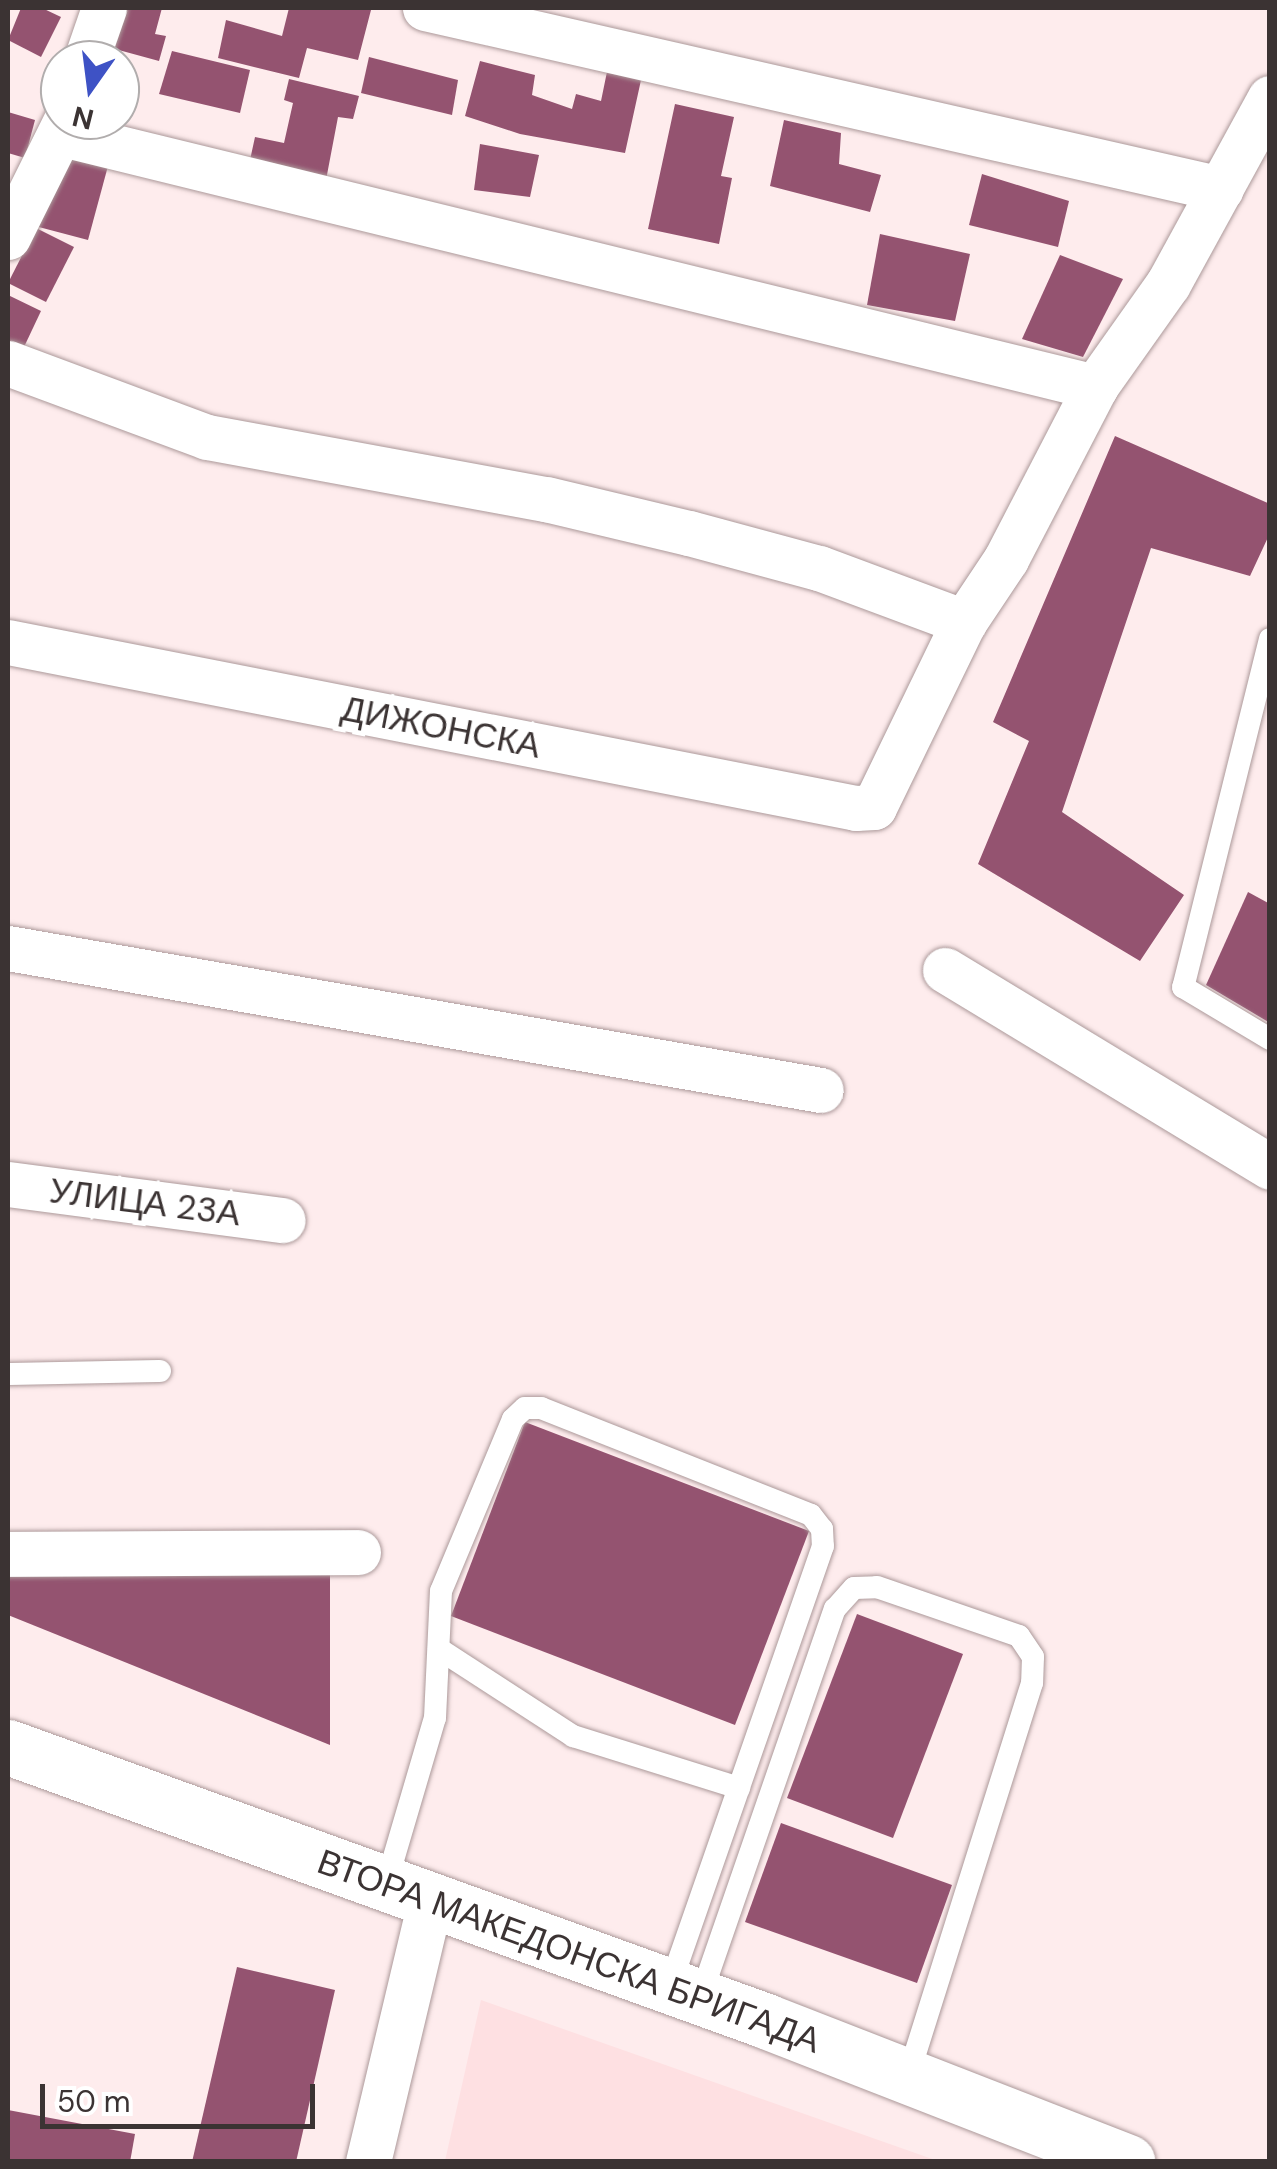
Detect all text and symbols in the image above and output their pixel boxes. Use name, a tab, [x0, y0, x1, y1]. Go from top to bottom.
north arrow	[40, 40, 140, 140]
text: N	[69, 97, 97, 138]
street label: ДИЖОНСКА	[338, 687, 544, 767]
street label: УЛИЦА 23А	[47, 1169, 243, 1235]
street label: ВТОРА МАКЕДОНСКА БРИГАДА	[312, 1840, 826, 2062]
scale bar	[45, 2064, 320, 2126]
text: 50 m	[57, 2082, 131, 2121]

